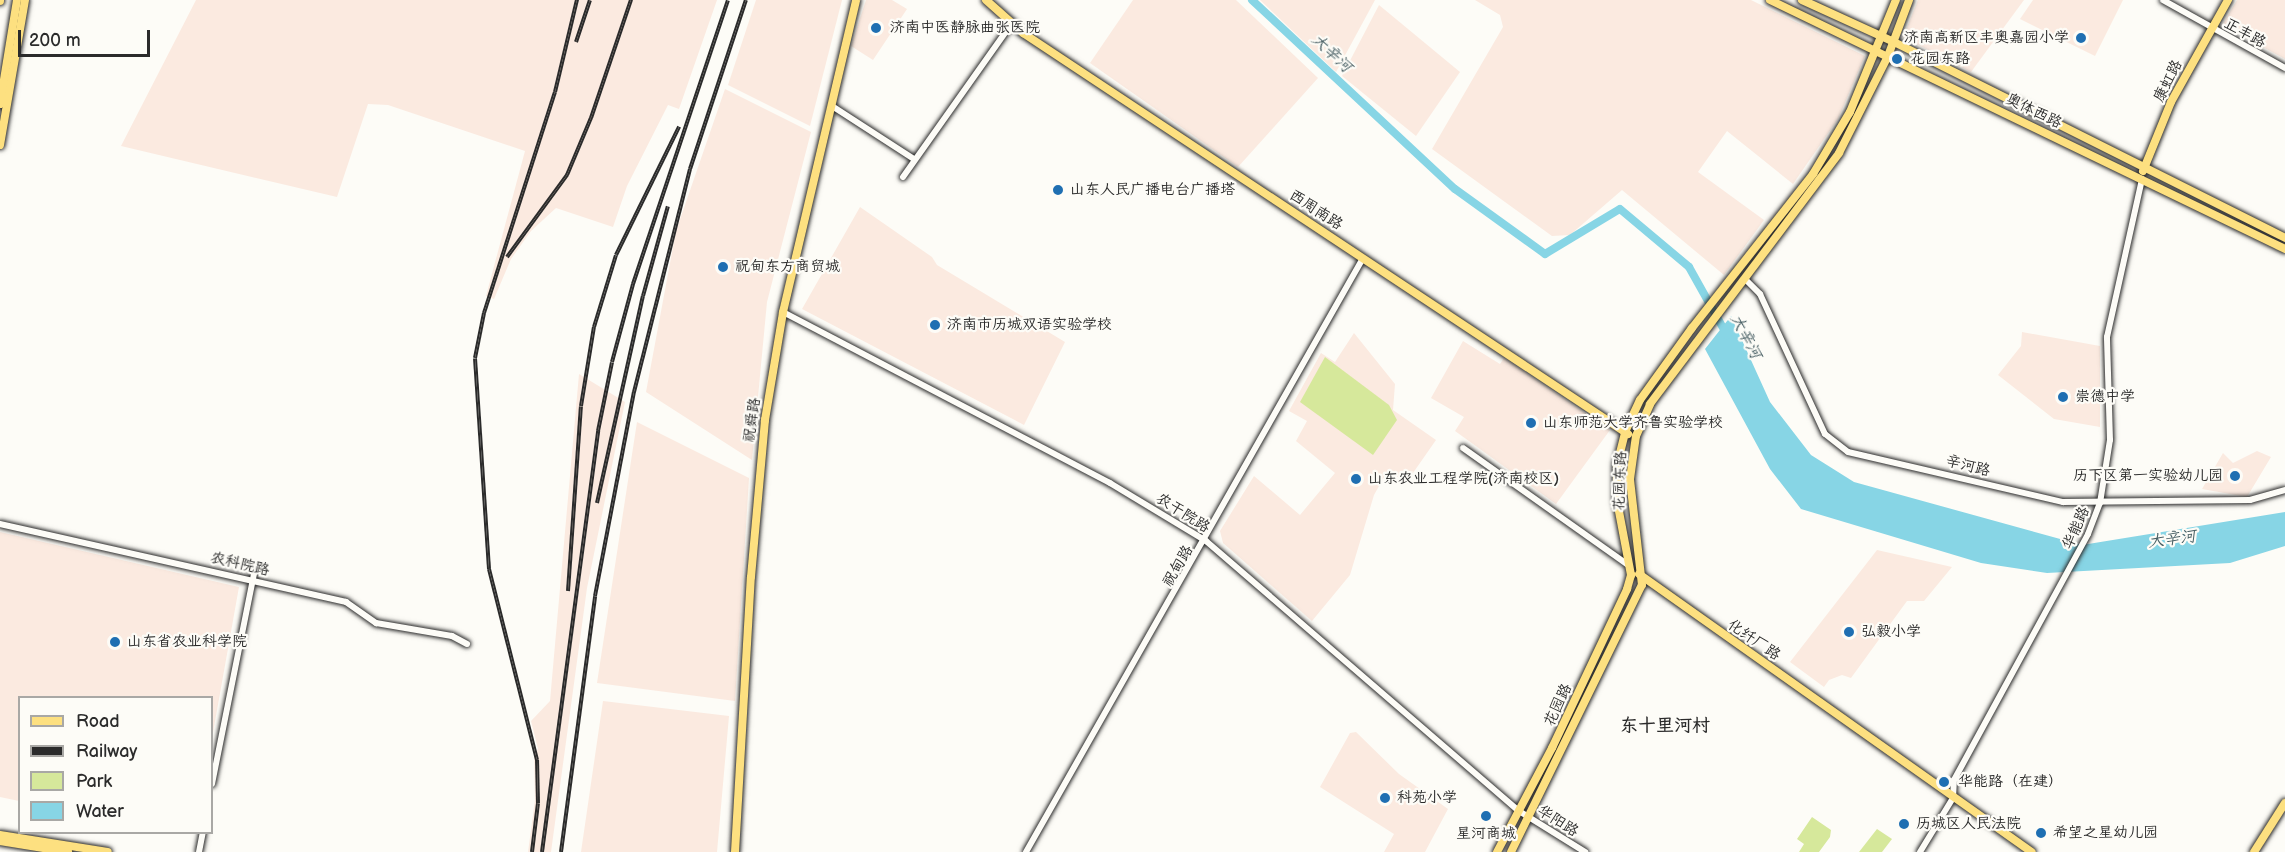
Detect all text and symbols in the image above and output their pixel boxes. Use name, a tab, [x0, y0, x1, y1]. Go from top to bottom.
street label: 正丰路	[2221, 14, 2269, 52]
scale bar	[21, 18, 153, 56]
marker: 济南中医静脉曲张医院	[867, 19, 885, 37]
place label: 济南中医静脉曲张医院	[890, 19, 1040, 37]
place label: 济南高新区丰奥嘉园小学	[1904, 29, 2069, 47]
text: 200 m	[29, 30, 81, 51]
water label: 大辛河	[1307, 31, 1355, 77]
marker: 济南高新区丰奥嘉园小学	[2074, 31, 2088, 45]
marker: 花园东路	[1888, 50, 1906, 68]
place label: 花园东路	[1910, 50, 1970, 68]
street label: 康虹路	[2150, 57, 2186, 105]
street label: 奥体西路	[2003, 90, 2065, 132]
place label: 山东人民广播电台广播塔	[1070, 181, 1235, 199]
marker: 山东人民广播电台广播塔	[1051, 183, 1065, 197]
street label: 西周南路	[1286, 186, 1346, 234]
place label: 祝甸东方商贸城	[735, 258, 840, 276]
marker: 祝甸东方商贸城	[716, 260, 730, 274]
water label: 大辛河	[1725, 311, 1765, 363]
place label: 济南市历城双语实验学校	[947, 316, 1112, 334]
marker: 济南市历城双语实验学校	[928, 318, 942, 332]
place label: 崇德中学	[2075, 388, 2135, 406]
marker: 崇德中学	[2056, 390, 2070, 404]
street label: 祝舜路	[740, 396, 764, 444]
place label: 山东师范大学齐鲁实验学校	[1543, 414, 1723, 432]
marker: 山东师范大学齐鲁实验学校	[1524, 416, 1538, 430]
street label: 花园东路	[1610, 451, 1630, 511]
street label: 辛河路	[1944, 452, 1992, 480]
place label: 历下区第一实验幼儿园	[2073, 467, 2223, 485]
marker: 历下区第一实验幼儿园	[2228, 469, 2242, 483]
place label: 山东农业工程学院(济南校区)	[1368, 470, 1559, 488]
marker: 山东农业工程学院(济南校区)	[1349, 472, 1363, 486]
street label: 农干院路	[1153, 489, 1213, 537]
street label: 华能路	[2059, 504, 2093, 552]
water label: 大辛河	[2147, 528, 2197, 552]
street label: 祝甸路	[1159, 542, 1197, 590]
street label: 农科院路	[209, 548, 271, 580]
street label: 化纤厂路	[1724, 616, 1784, 664]
place label: 弘毅小学	[1861, 623, 1921, 641]
marker: 弘毅小学	[1842, 625, 1856, 639]
place label: 山东省农业科学院	[127, 633, 247, 651]
marker: 山东省农业科学院	[108, 635, 122, 649]
street label: 花园路	[1540, 681, 1576, 729]
legend	[18, 696, 213, 834]
text: Road	[76, 711, 120, 732]
district label: 东十里河村	[1620, 715, 1710, 737]
text: Railway	[76, 741, 138, 762]
text: Park	[76, 771, 112, 792]
marker: 华能路（在建）	[1935, 773, 1953, 791]
place label: 华能路（在建）	[1958, 773, 2063, 791]
place label: 科苑小学	[1397, 789, 1457, 807]
marker: 科苑小学	[1378, 791, 1392, 805]
text: Water	[76, 801, 124, 822]
street label: 华阳路	[1534, 801, 1582, 841]
marker: 星河商城	[1479, 809, 1493, 823]
place label: 历城区人民法院	[1916, 815, 2021, 833]
marker: 历城区人民法院	[1897, 817, 1911, 831]
place label: 希望之星幼儿园	[2053, 824, 2158, 842]
place label: 星河商城	[1456, 825, 1516, 843]
marker: 希望之星幼儿园	[2034, 826, 2048, 840]

